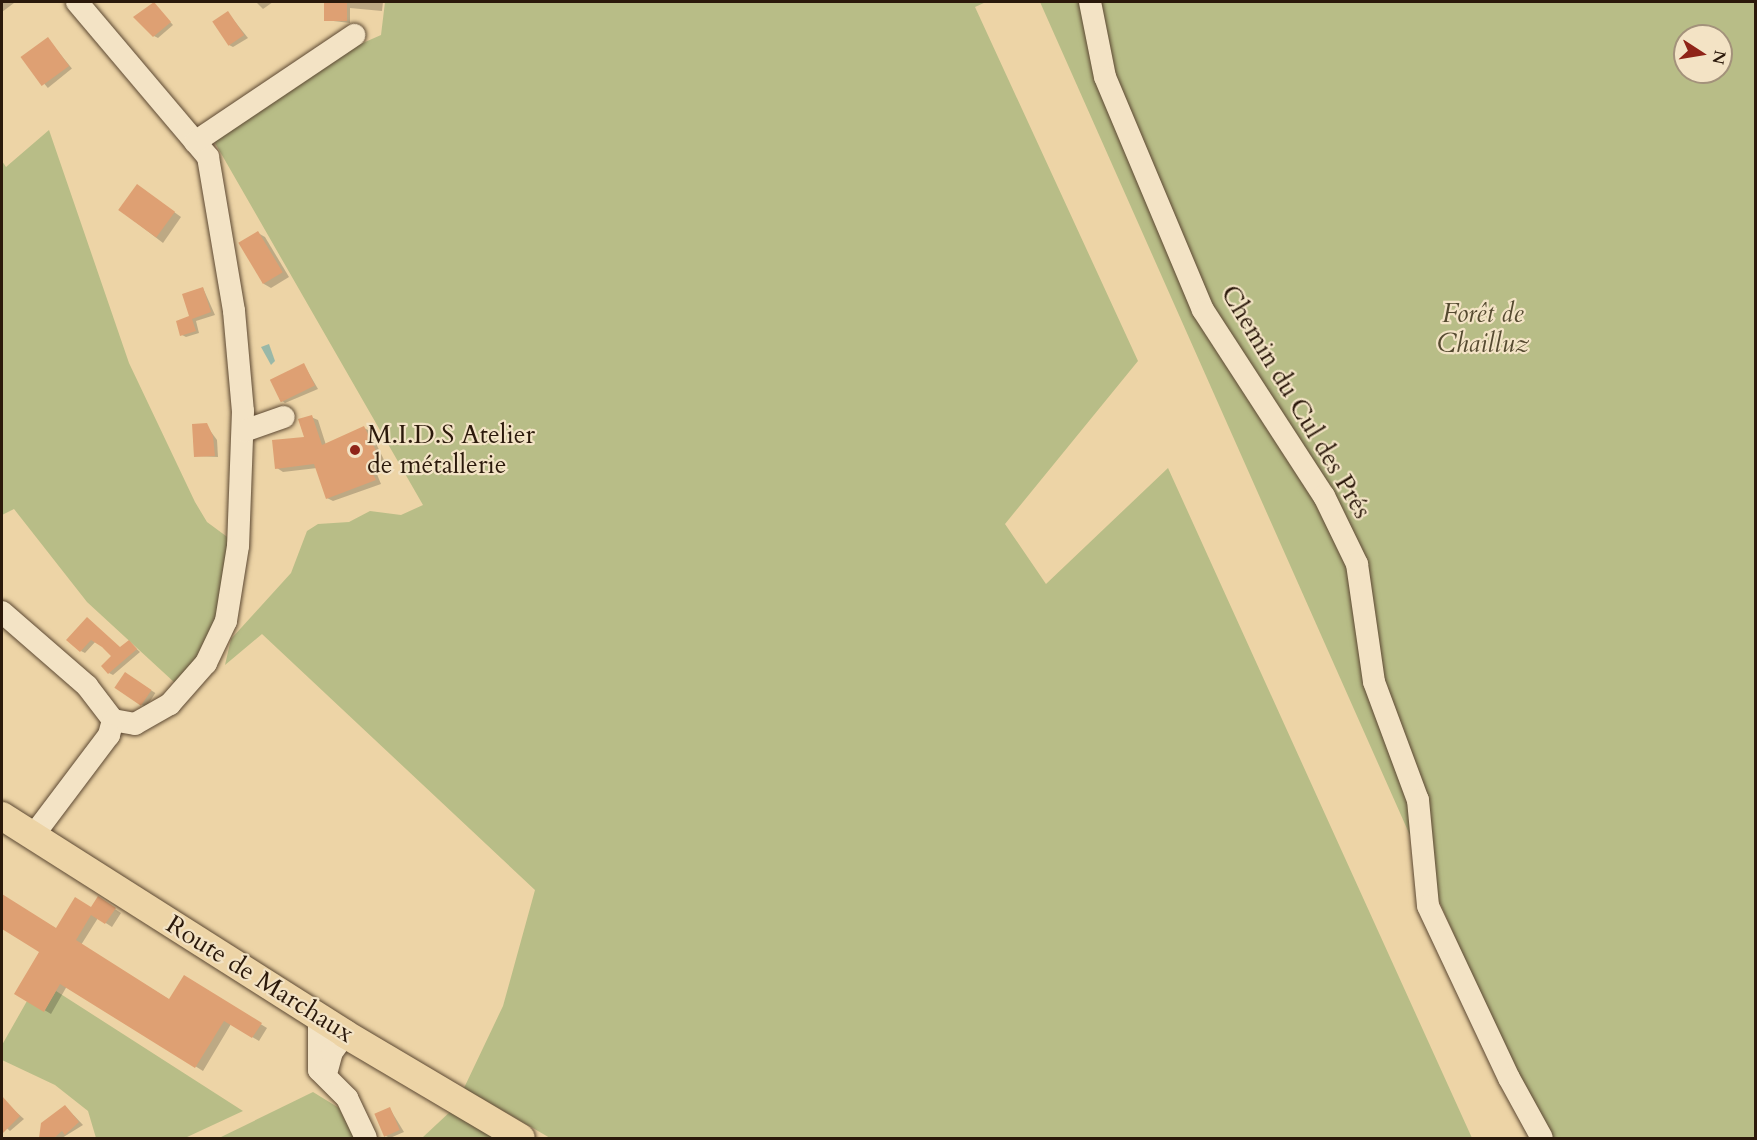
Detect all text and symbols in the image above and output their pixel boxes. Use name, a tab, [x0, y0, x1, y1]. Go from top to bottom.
north arrow	[1673, 24, 1733, 84]
text: N	[1706, 48, 1731, 66]
street label: Chemin du Cul des Prés	[1214, 280, 1378, 524]
park label: Forêt de Chailluz	[1437, 298, 1529, 360]
place label: M.I.D.S Atelier de métallerie	[367, 419, 535, 480]
marker: M.I.D.S Atelier de métallerie	[348, 443, 362, 457]
street label: Route de Marchaux	[160, 909, 360, 1049]

